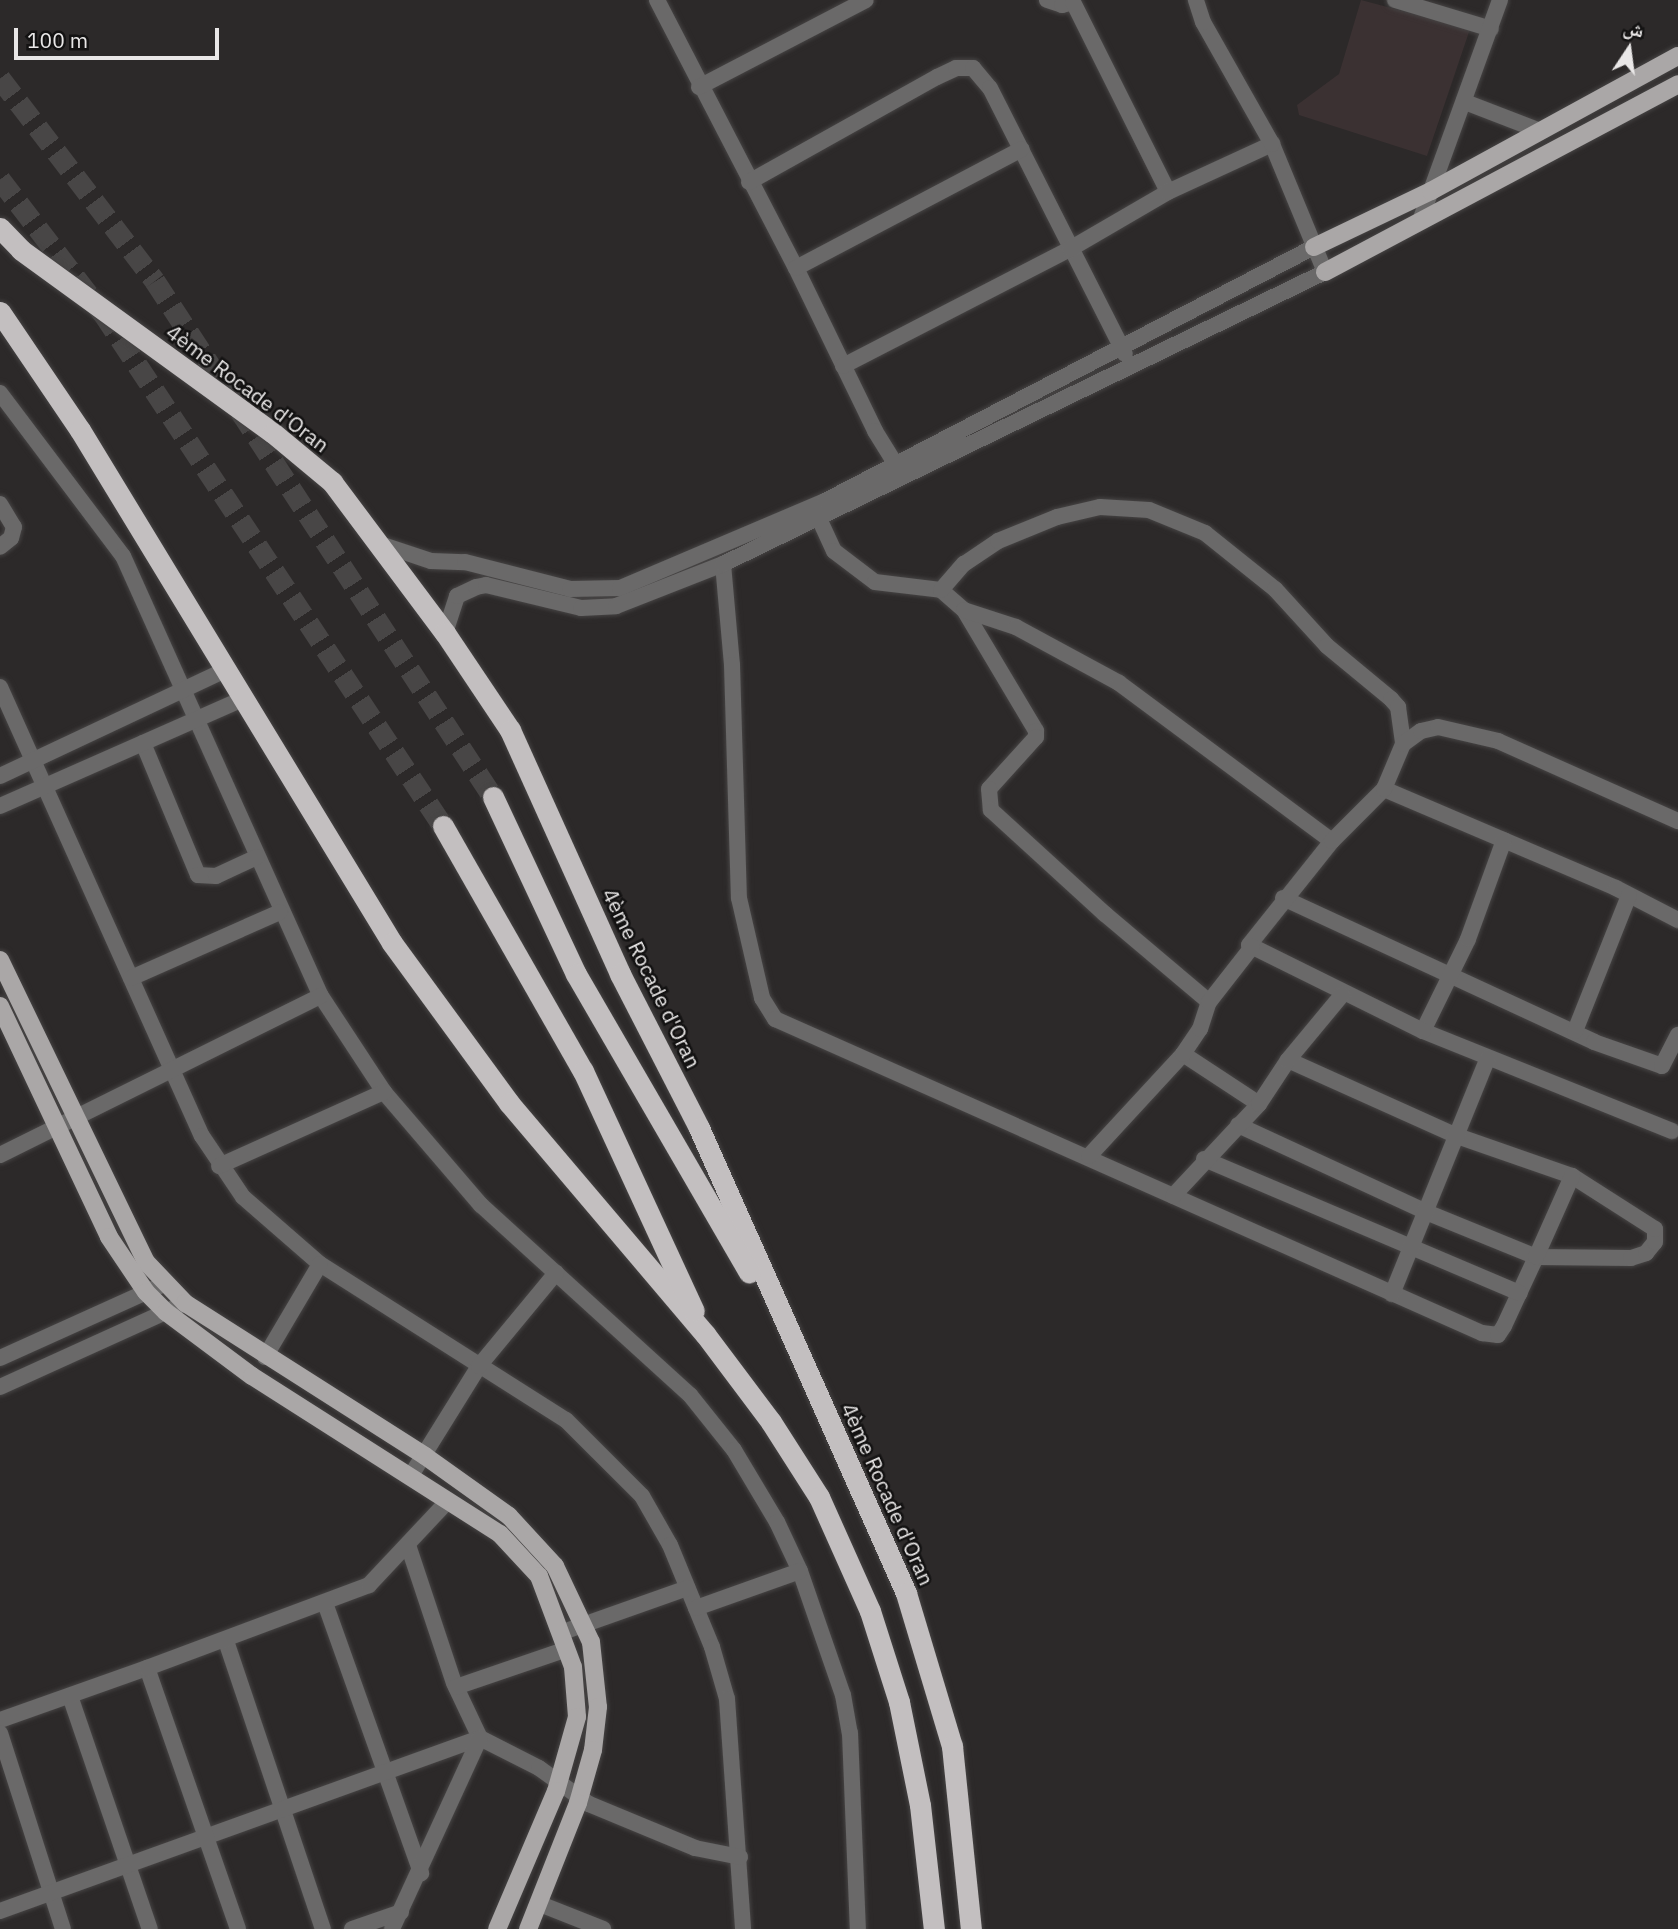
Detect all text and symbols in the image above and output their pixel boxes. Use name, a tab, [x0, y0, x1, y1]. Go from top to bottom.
scale bar	[18, 14, 222, 58]
north arrow	[1594, 14, 1664, 84]
text: ش	[1621, 15, 1646, 42]
text: 100 m	[27, 26, 88, 54]
street label: 4ème Rocade d'Oran	[162, 319, 334, 457]
street label: 4ème Rocade d'Oran	[598, 884, 706, 1072]
street label: 4ème Rocade d'Oran	[836, 1399, 940, 1589]

